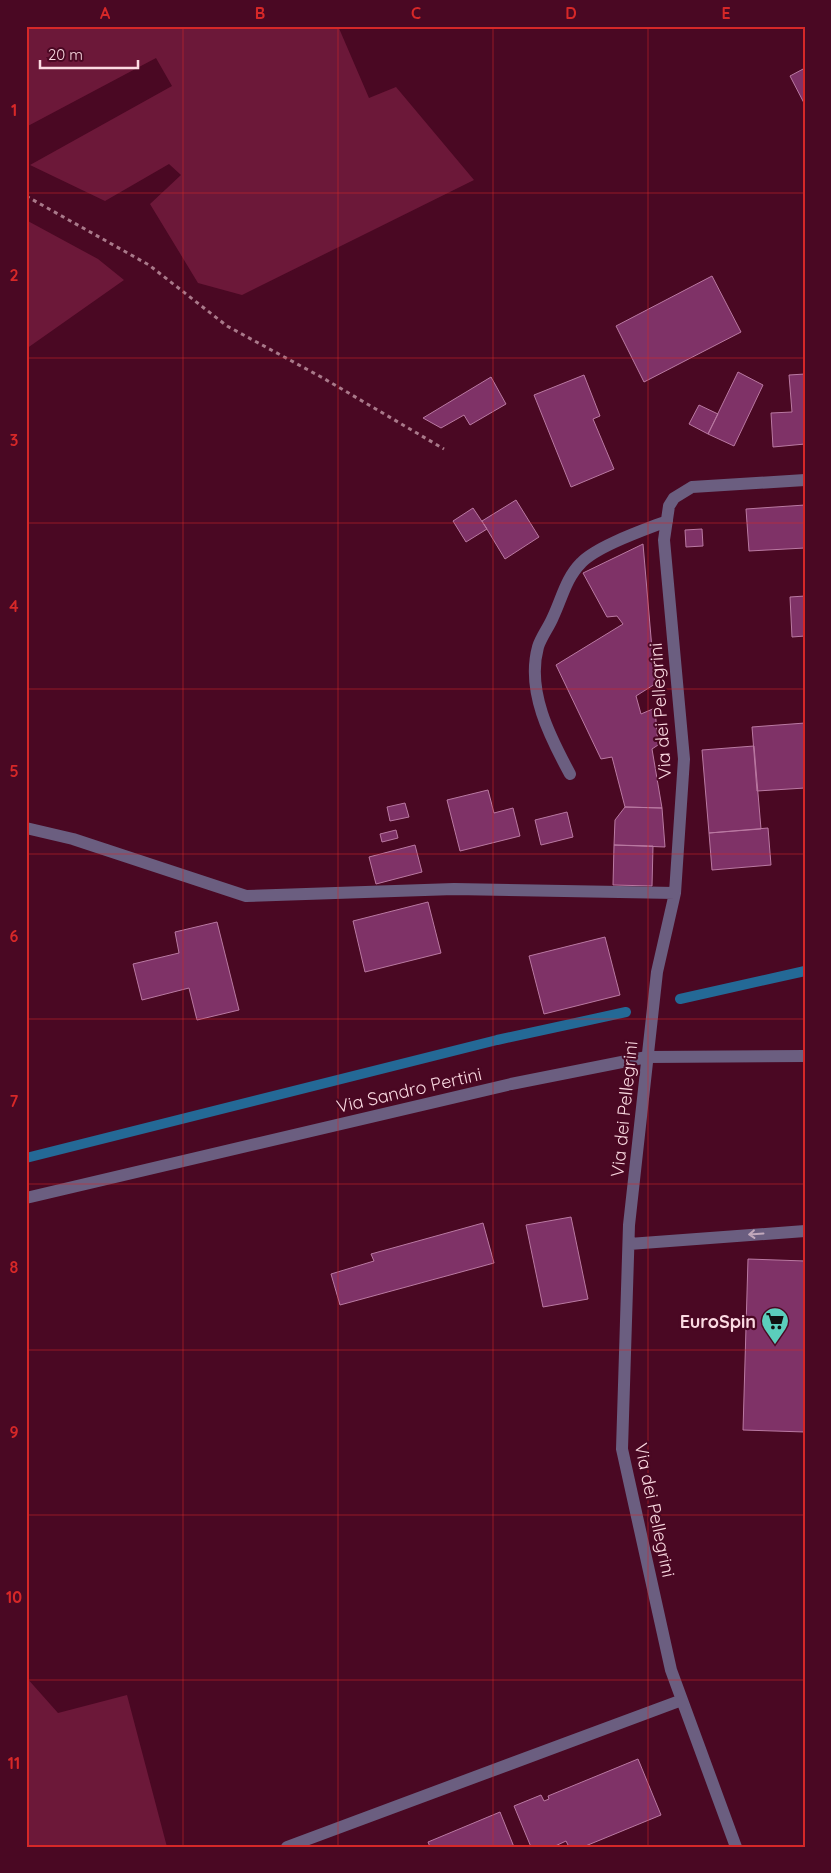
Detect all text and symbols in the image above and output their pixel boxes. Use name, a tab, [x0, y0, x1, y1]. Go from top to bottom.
text: A	[100, 3, 111, 23]
text: B	[255, 3, 265, 23]
text: C	[411, 3, 421, 23]
text: D	[565, 3, 577, 23]
text: E	[721, 3, 731, 23]
scale bar	[40, 38, 138, 70]
text: 20 m	[48, 45, 83, 64]
text: 1	[11, 100, 17, 120]
text: 2	[9, 265, 19, 285]
text: 3	[10, 430, 18, 450]
text: 4	[9, 596, 19, 616]
street label: Via dei Pellegrini	[644, 642, 676, 780]
text: 5	[9, 761, 19, 781]
text: 6	[10, 926, 19, 946]
street label: Via dei Pellegrini	[605, 1040, 643, 1178]
street label: Via Sandro Pertini	[334, 1062, 484, 1118]
text: 7	[10, 1091, 19, 1111]
one-way arrow	[748, 1230, 764, 1239]
text: 8	[10, 1257, 19, 1277]
supermarket icon: EuroSpin	[760, 1306, 790, 1345]
place label: EuroSpin	[680, 1310, 756, 1333]
text: 9	[9, 1422, 19, 1442]
street label: Via dei Pellegrini	[630, 1441, 680, 1579]
text: 10	[6, 1587, 22, 1607]
text: 11	[8, 1753, 20, 1773]

